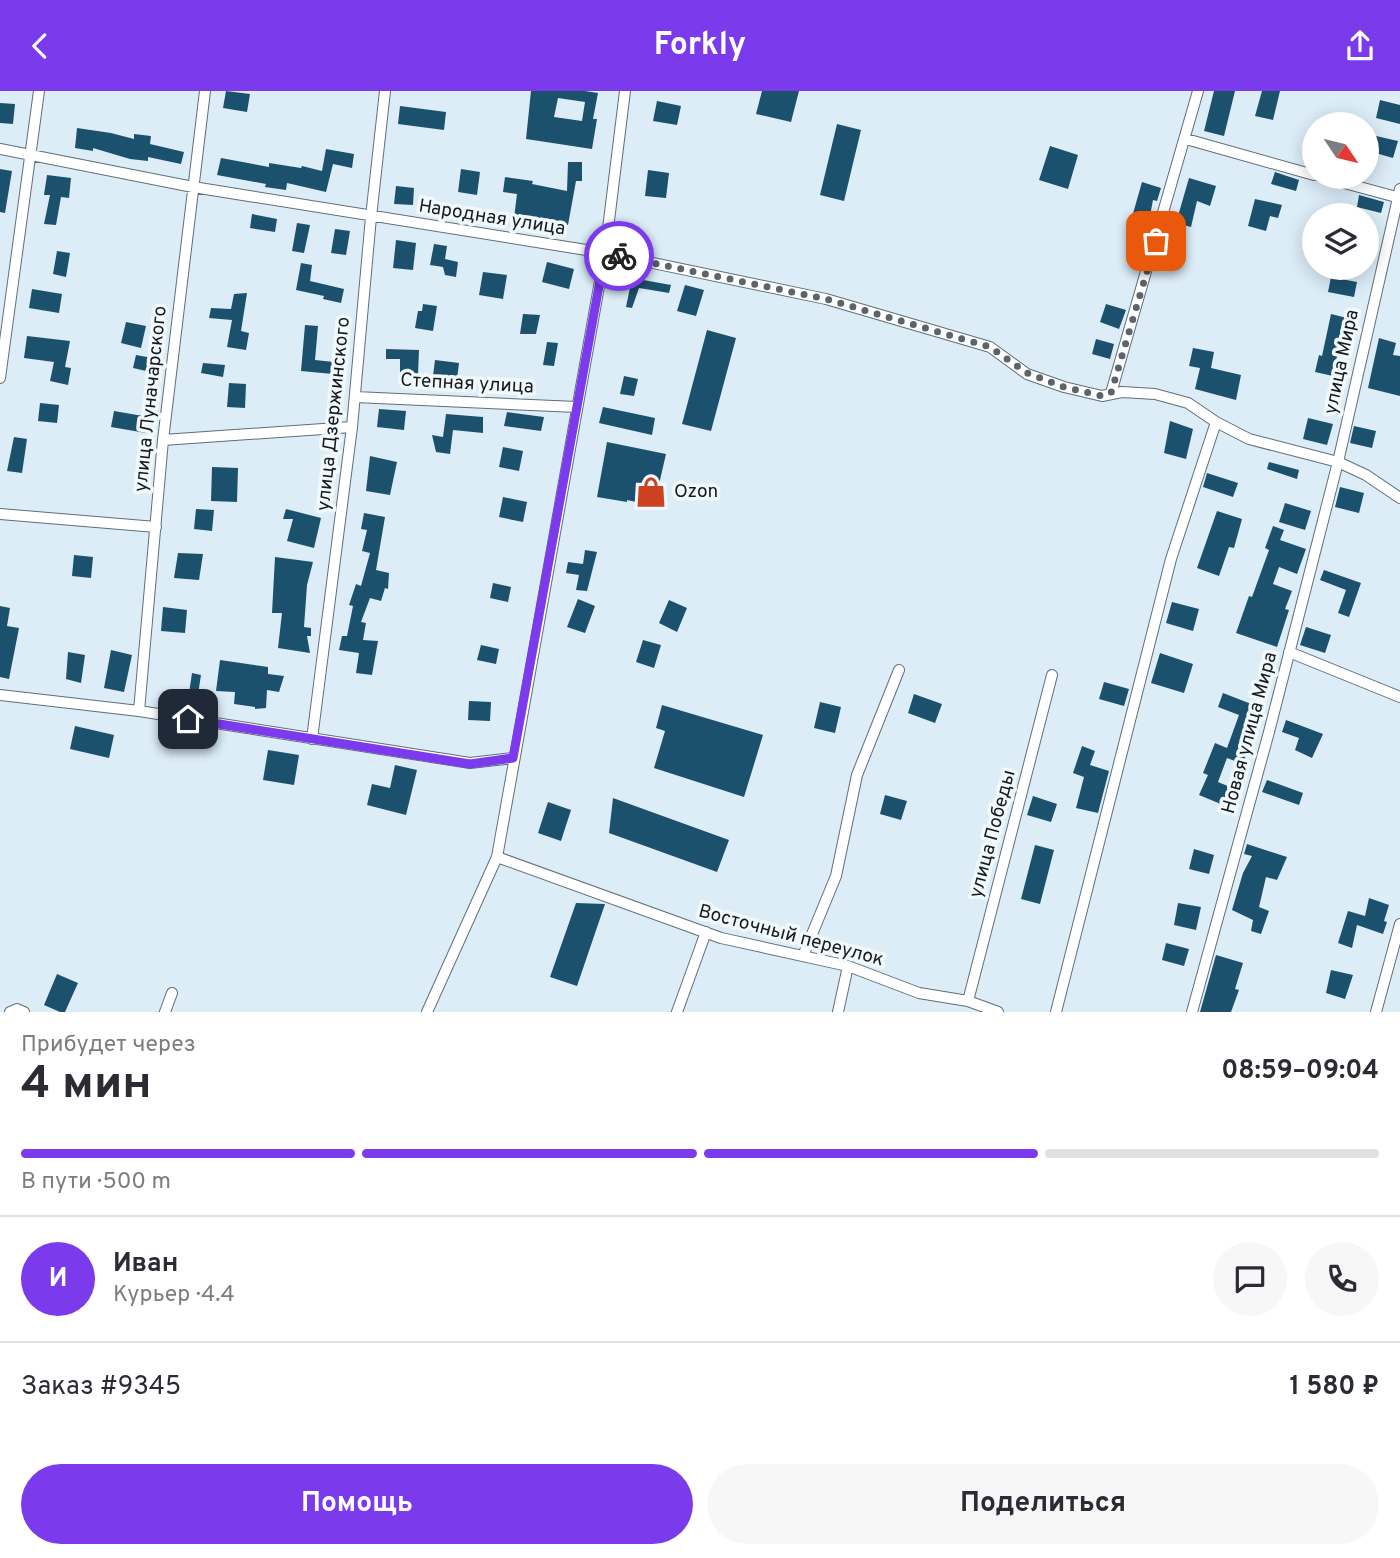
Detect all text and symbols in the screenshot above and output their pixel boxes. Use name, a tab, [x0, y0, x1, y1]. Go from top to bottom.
text: Forkly	[654, 26, 746, 66]
icon: back	[21, 27, 59, 65]
icon: share	[1341, 27, 1379, 65]
north arrow	[1302, 112, 1379, 189]
map controls	[1302, 112, 1379, 280]
street label: Народная улица	[417, 195, 567, 241]
button: layers	[1302, 203, 1379, 280]
pin	[1126, 211, 1186, 271]
courier	[584, 221, 654, 291]
icon: bag	[1137, 222, 1175, 260]
icon: bike	[600, 237, 638, 275]
street label: улица Луначарского	[129, 305, 173, 493]
street label: улица Мира	[1319, 307, 1365, 417]
street label: улица Дзержинского	[312, 316, 356, 512]
street label: Степная улица	[400, 369, 534, 399]
shop icon: Ozon	[634, 475, 668, 509]
place label: Ozon	[674, 480, 718, 504]
street label: Новая улица Мира	[1217, 650, 1283, 816]
pin	[158, 689, 218, 749]
icon: home	[169, 700, 207, 738]
street label: улица Победы	[964, 767, 1022, 901]
street label: Восточный переулок	[696, 900, 887, 972]
text: Прибудет через	[21, 1031, 196, 1060]
text: 08:59–09:04	[1221, 1055, 1379, 1088]
text: 4 мин	[21, 1056, 152, 1115]
text: В пути · 500 m	[21, 1168, 171, 1197]
button: chat	[1213, 1242, 1287, 1316]
button: phone	[1305, 1242, 1379, 1316]
text: Иван	[113, 1248, 178, 1281]
text: И	[49, 1263, 67, 1296]
text: Курьер · 4.4	[113, 1281, 235, 1310]
text: Заказ #9345	[21, 1371, 181, 1404]
text: 1 580 ₽	[1290, 1371, 1379, 1404]
button: Помощь	[21, 1464, 693, 1544]
button: Поделиться	[707, 1464, 1379, 1544]

